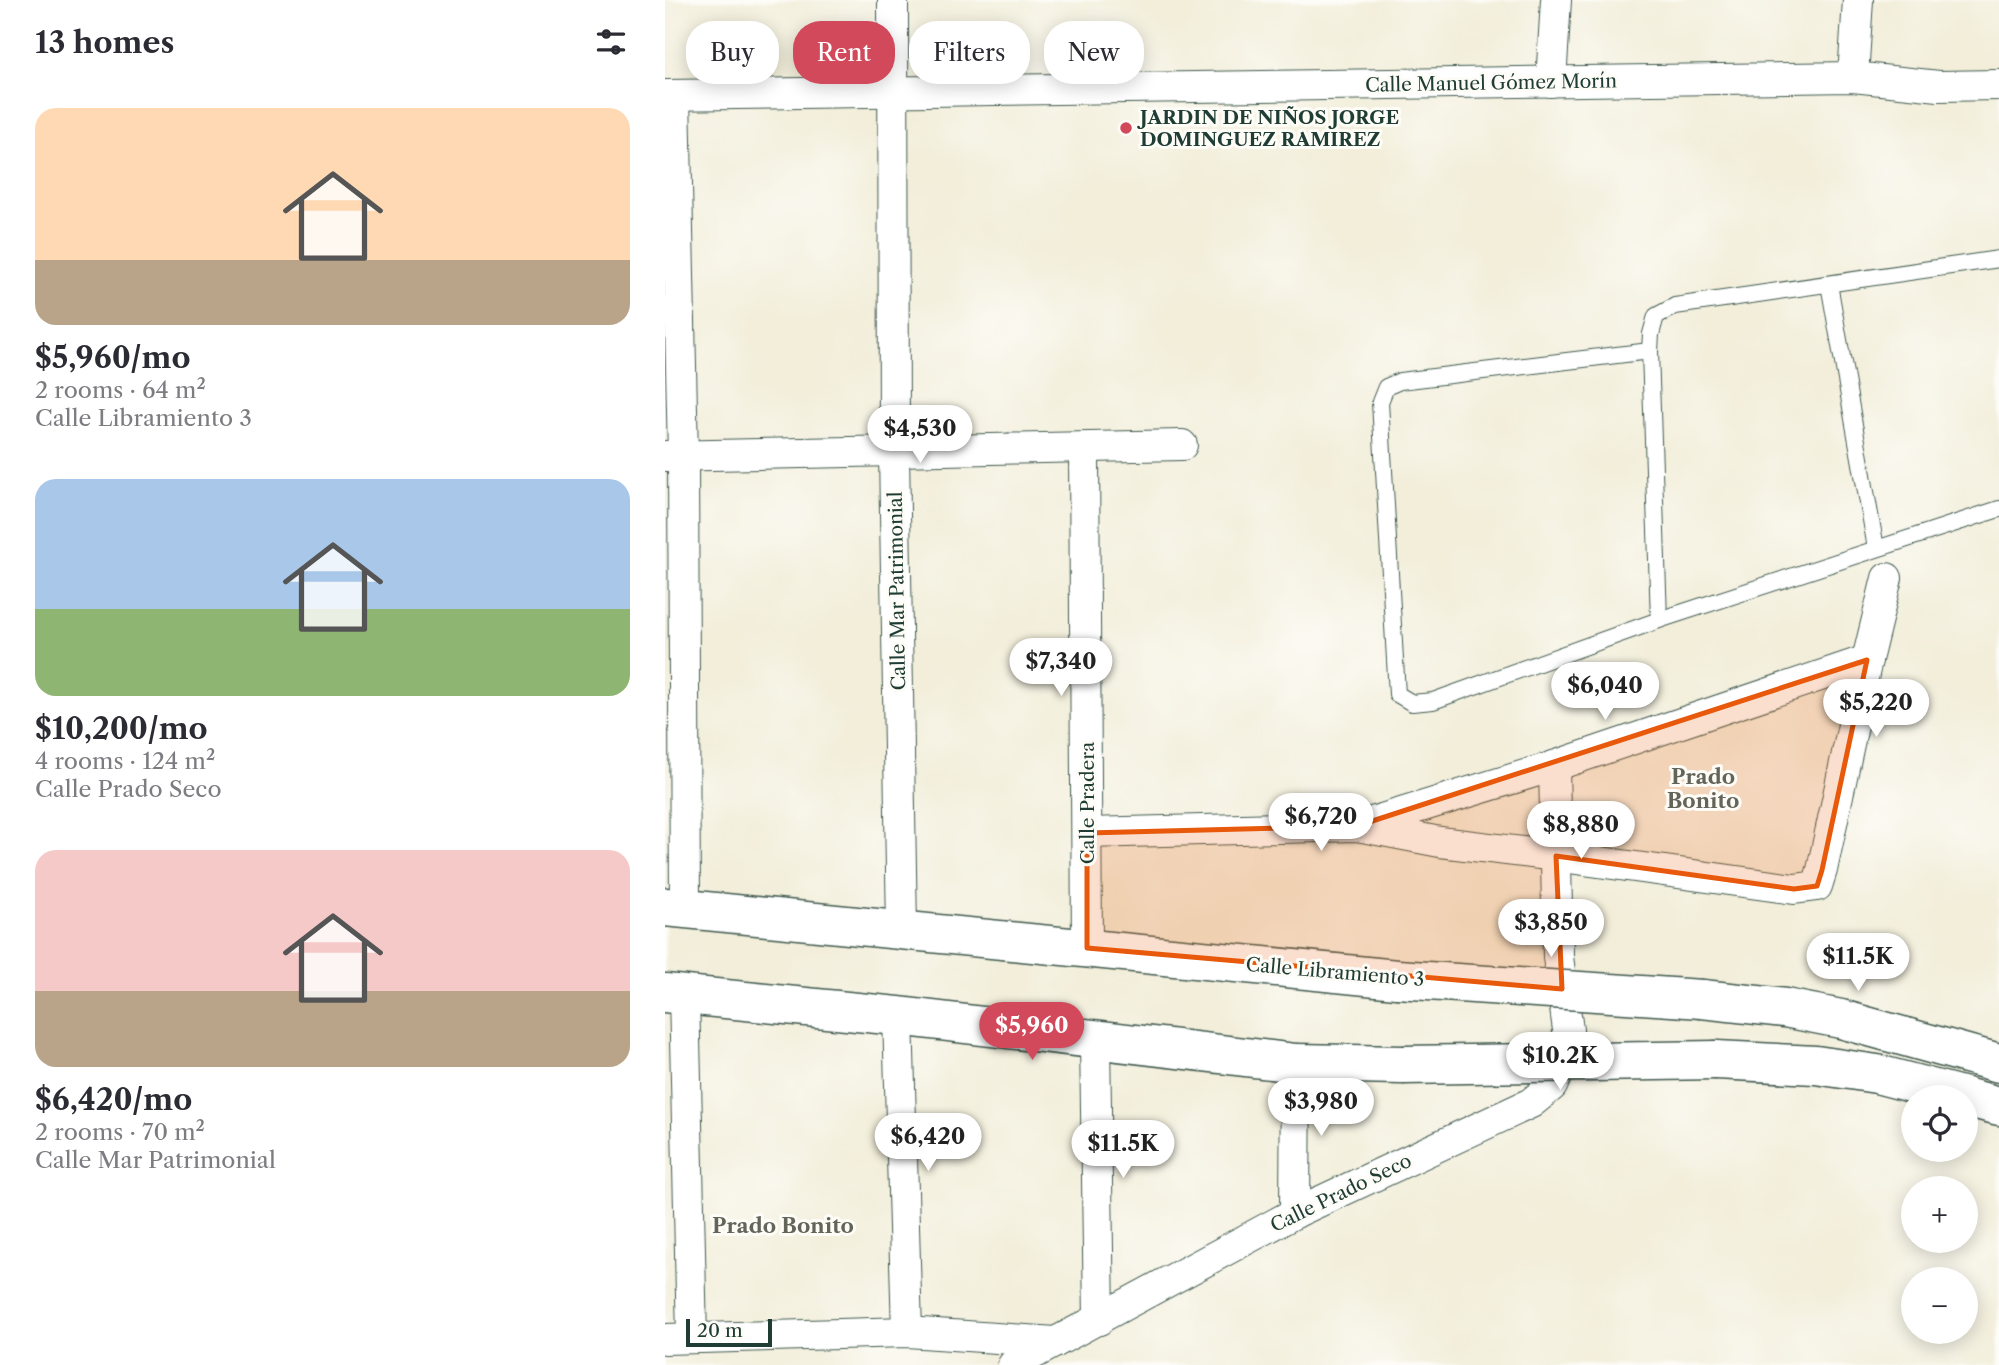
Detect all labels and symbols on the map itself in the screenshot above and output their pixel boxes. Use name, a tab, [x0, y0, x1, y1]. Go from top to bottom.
street label: Calle Manuel Gómez Morín	[1365, 69, 1617, 97]
place label: JARDIN DE NIÑOS JORGE DOMINGUEZ RAMIREZ	[1137, 106, 1399, 151]
marker: JARDIN DE NIÑOS JORGE DOMINGUEZ RAMIREZ	[1118, 120, 1134, 136]
pin: $4,530	[863, 406, 977, 465]
street label: Calle Mar Patrimonial	[884, 491, 910, 691]
pin: $7,340	[1004, 638, 1118, 698]
pin: $6,040	[1548, 662, 1662, 722]
pin: $5,220	[1819, 680, 1933, 739]
street label: Calle Pradera	[1076, 742, 1099, 864]
district label: Prado Bonito	[1667, 764, 1739, 813]
pin: $6,720	[1264, 794, 1378, 853]
pin: $8,880	[1524, 802, 1638, 861]
pin: $3,850	[1494, 900, 1608, 959]
pin: $11.5K	[1801, 934, 1915, 993]
street label: Calle Libramiento 3	[1245, 953, 1425, 991]
pin: $5,960	[975, 1002, 1089, 1062]
pin: $10.2K	[1503, 1032, 1617, 1092]
pin: $3,980	[1264, 1078, 1378, 1138]
pin: $6,420	[871, 1114, 985, 1173]
pin: $11.5K	[1066, 1120, 1180, 1180]
street label: Calle Prado Seco	[1267, 1149, 1415, 1237]
district label: Prado Bonito	[712, 1213, 854, 1238]
scale bar	[686, 1316, 772, 1348]

